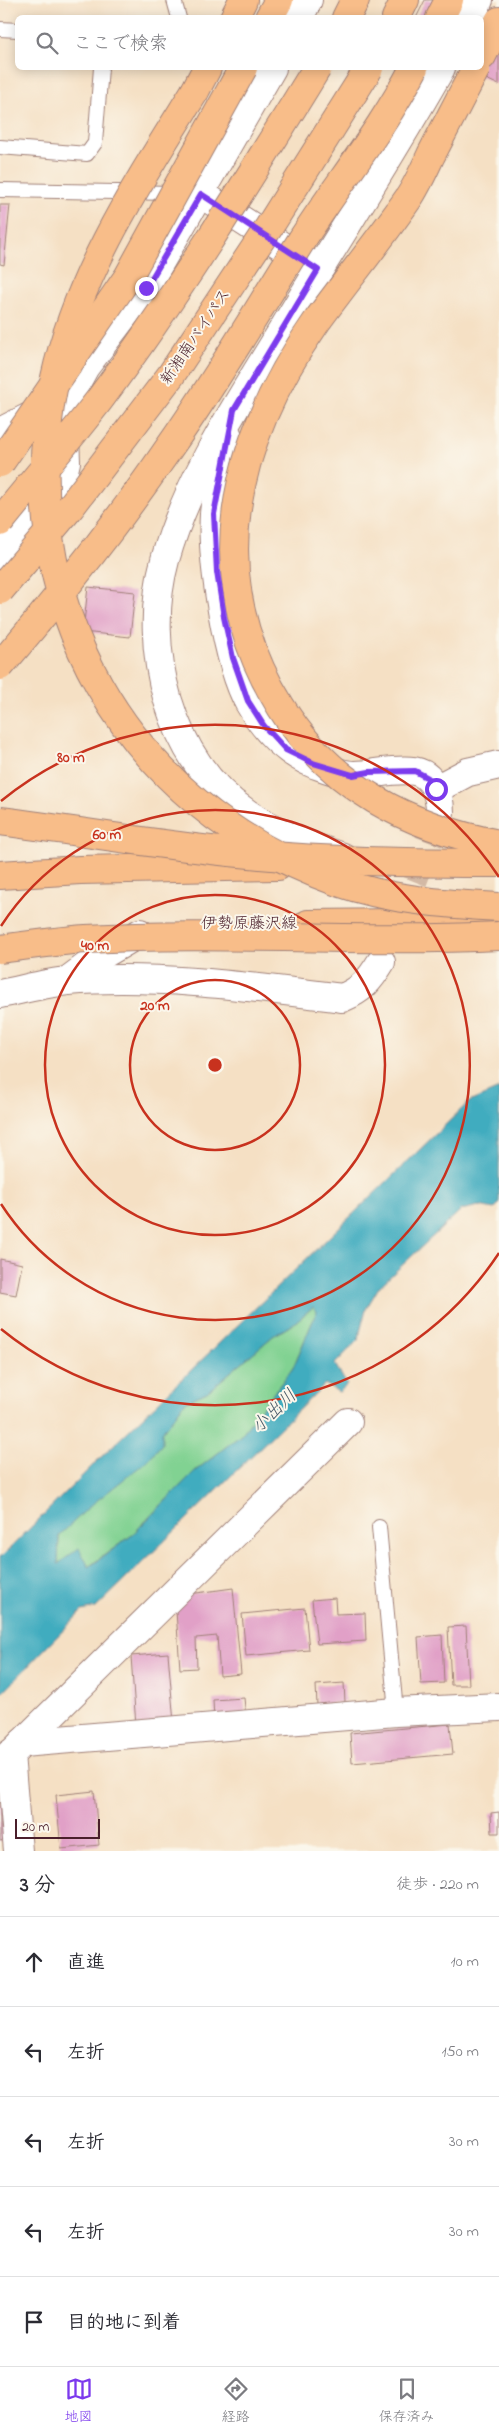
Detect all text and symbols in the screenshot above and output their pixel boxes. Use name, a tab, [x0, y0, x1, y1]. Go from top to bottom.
search box	[15, 15, 484, 70]
icon: search	[33, 29, 61, 57]
text: ここで検索	[73, 31, 168, 58]
route end	[135, 277, 158, 300]
street label: 新湘南バイパス	[155, 284, 237, 390]
text: 80 m	[56, 747, 85, 769]
route start	[425, 778, 448, 801]
text: 60 m	[92, 824, 122, 846]
street label: 伊勢原藤沢線	[201, 912, 297, 936]
text: 40 m	[80, 935, 109, 957]
text: 20 m	[139, 995, 170, 1017]
centre of rings	[206, 1056, 224, 1074]
water label: 小出川	[247, 1384, 303, 1440]
scale bar	[15, 1816, 100, 1839]
text: 20 m	[22, 1817, 49, 1838]
text: 3 分	[20, 1871, 55, 1901]
text: 徒歩 · 220 m	[396, 1873, 479, 1897]
icon: ahead	[20, 1948, 48, 1976]
text: 直進	[67, 1950, 105, 1977]
text: 10 m	[451, 1950, 479, 1974]
icon: left	[20, 2038, 48, 2066]
text: 左折	[67, 2040, 105, 2067]
text: 150 m	[441, 2040, 479, 2064]
icon: left	[20, 2128, 48, 2156]
text: 左折	[67, 2130, 105, 2157]
text: 30 m	[449, 2130, 479, 2154]
icon: left	[20, 2218, 48, 2246]
text: 左折	[67, 2220, 105, 2247]
text: 30 m	[449, 2220, 479, 2244]
icon: arrive	[20, 2308, 48, 2336]
text: 目的地に到着	[67, 2310, 181, 2337]
tab: 地図	[65, 2375, 93, 2428]
tab: 経路	[222, 2375, 250, 2428]
tab: 保存済み	[379, 2375, 435, 2428]

